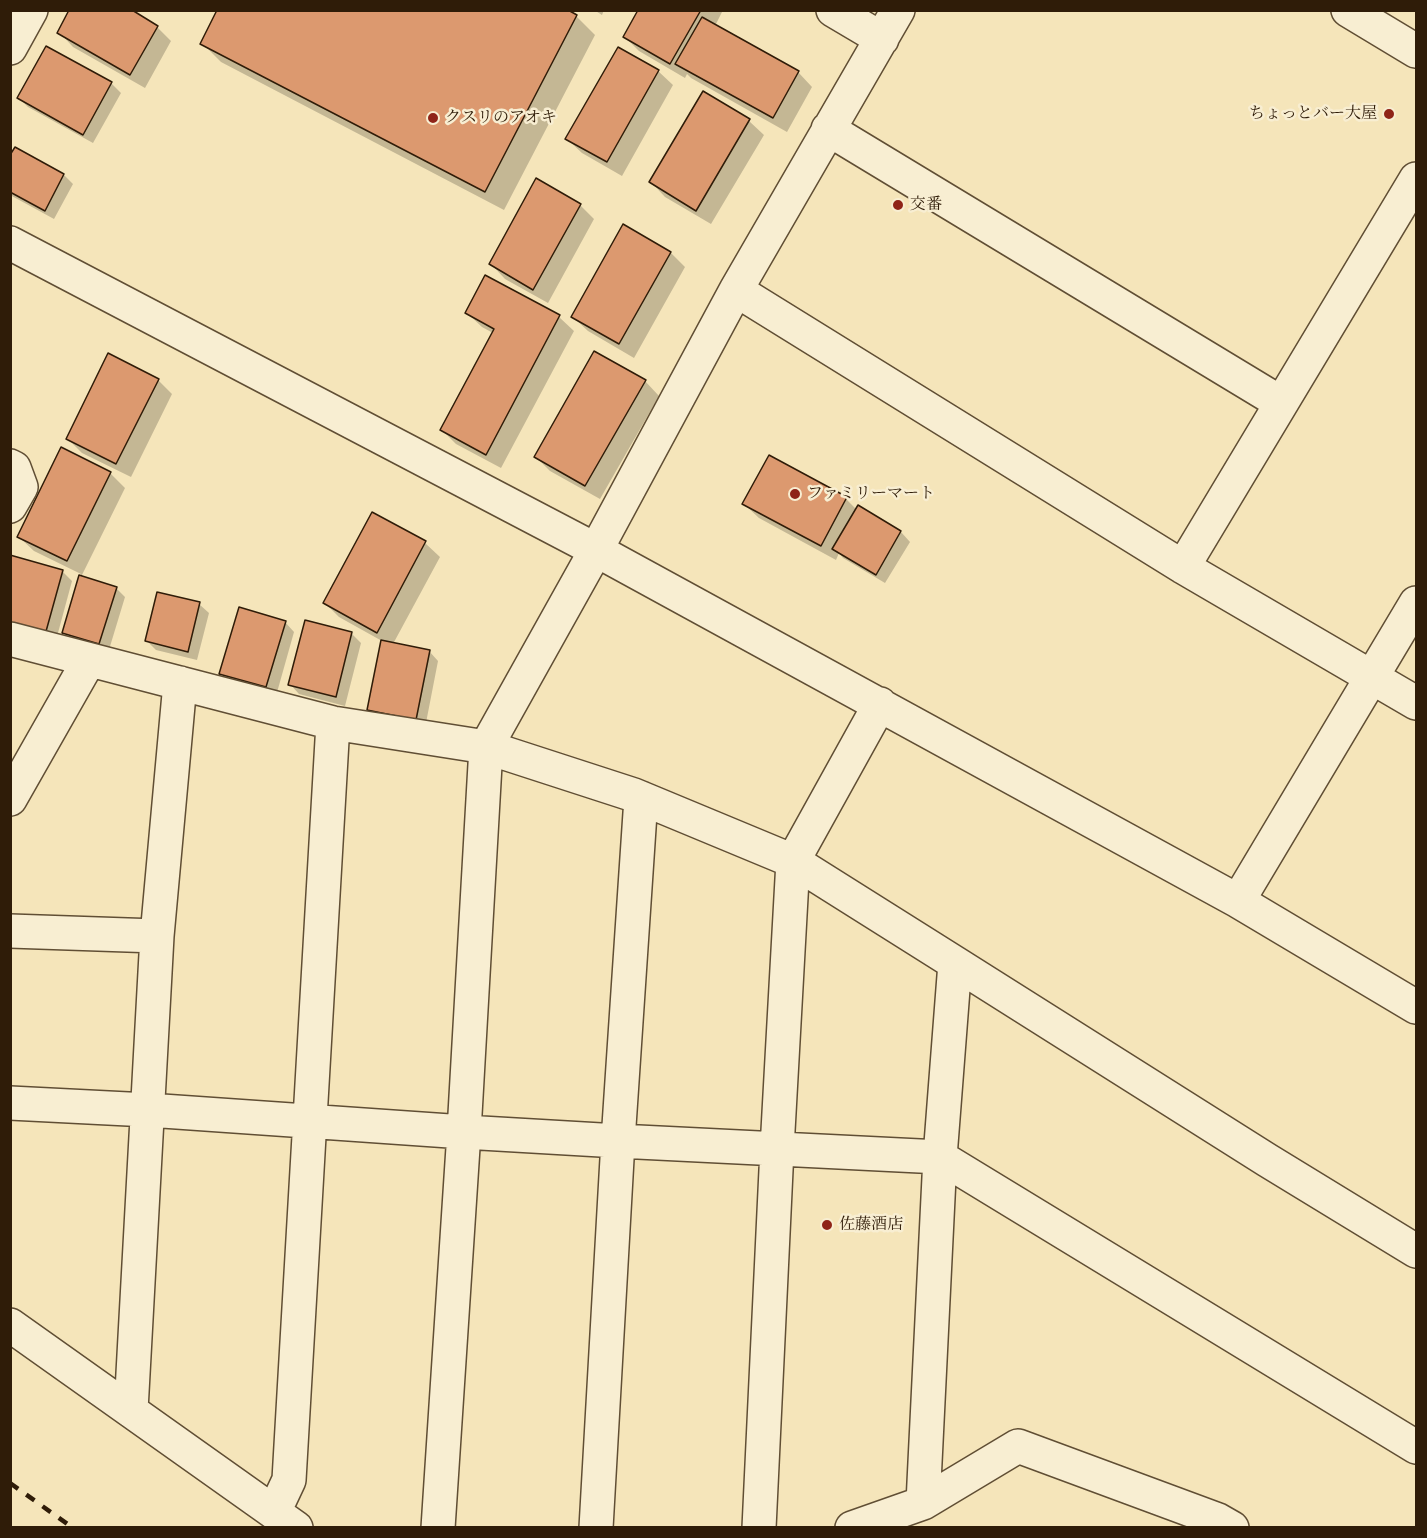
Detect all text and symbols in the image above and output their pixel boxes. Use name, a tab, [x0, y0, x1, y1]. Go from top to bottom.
place label: ちょっとバー大屋	[1249, 104, 1377, 124]
marker: ちょっとバー大屋	[1382, 107, 1396, 121]
place label: クスリのアオキ	[445, 108, 557, 128]
marker: クスリのアオキ	[426, 111, 440, 125]
place label: 交番	[910, 195, 942, 215]
marker: 交番	[891, 198, 905, 212]
place label: ファミリーマート	[807, 484, 935, 504]
marker: ファミリーマート	[788, 487, 802, 501]
place label: 佐藤酒店	[839, 1215, 903, 1235]
marker: 佐藤酒店	[820, 1218, 834, 1232]

